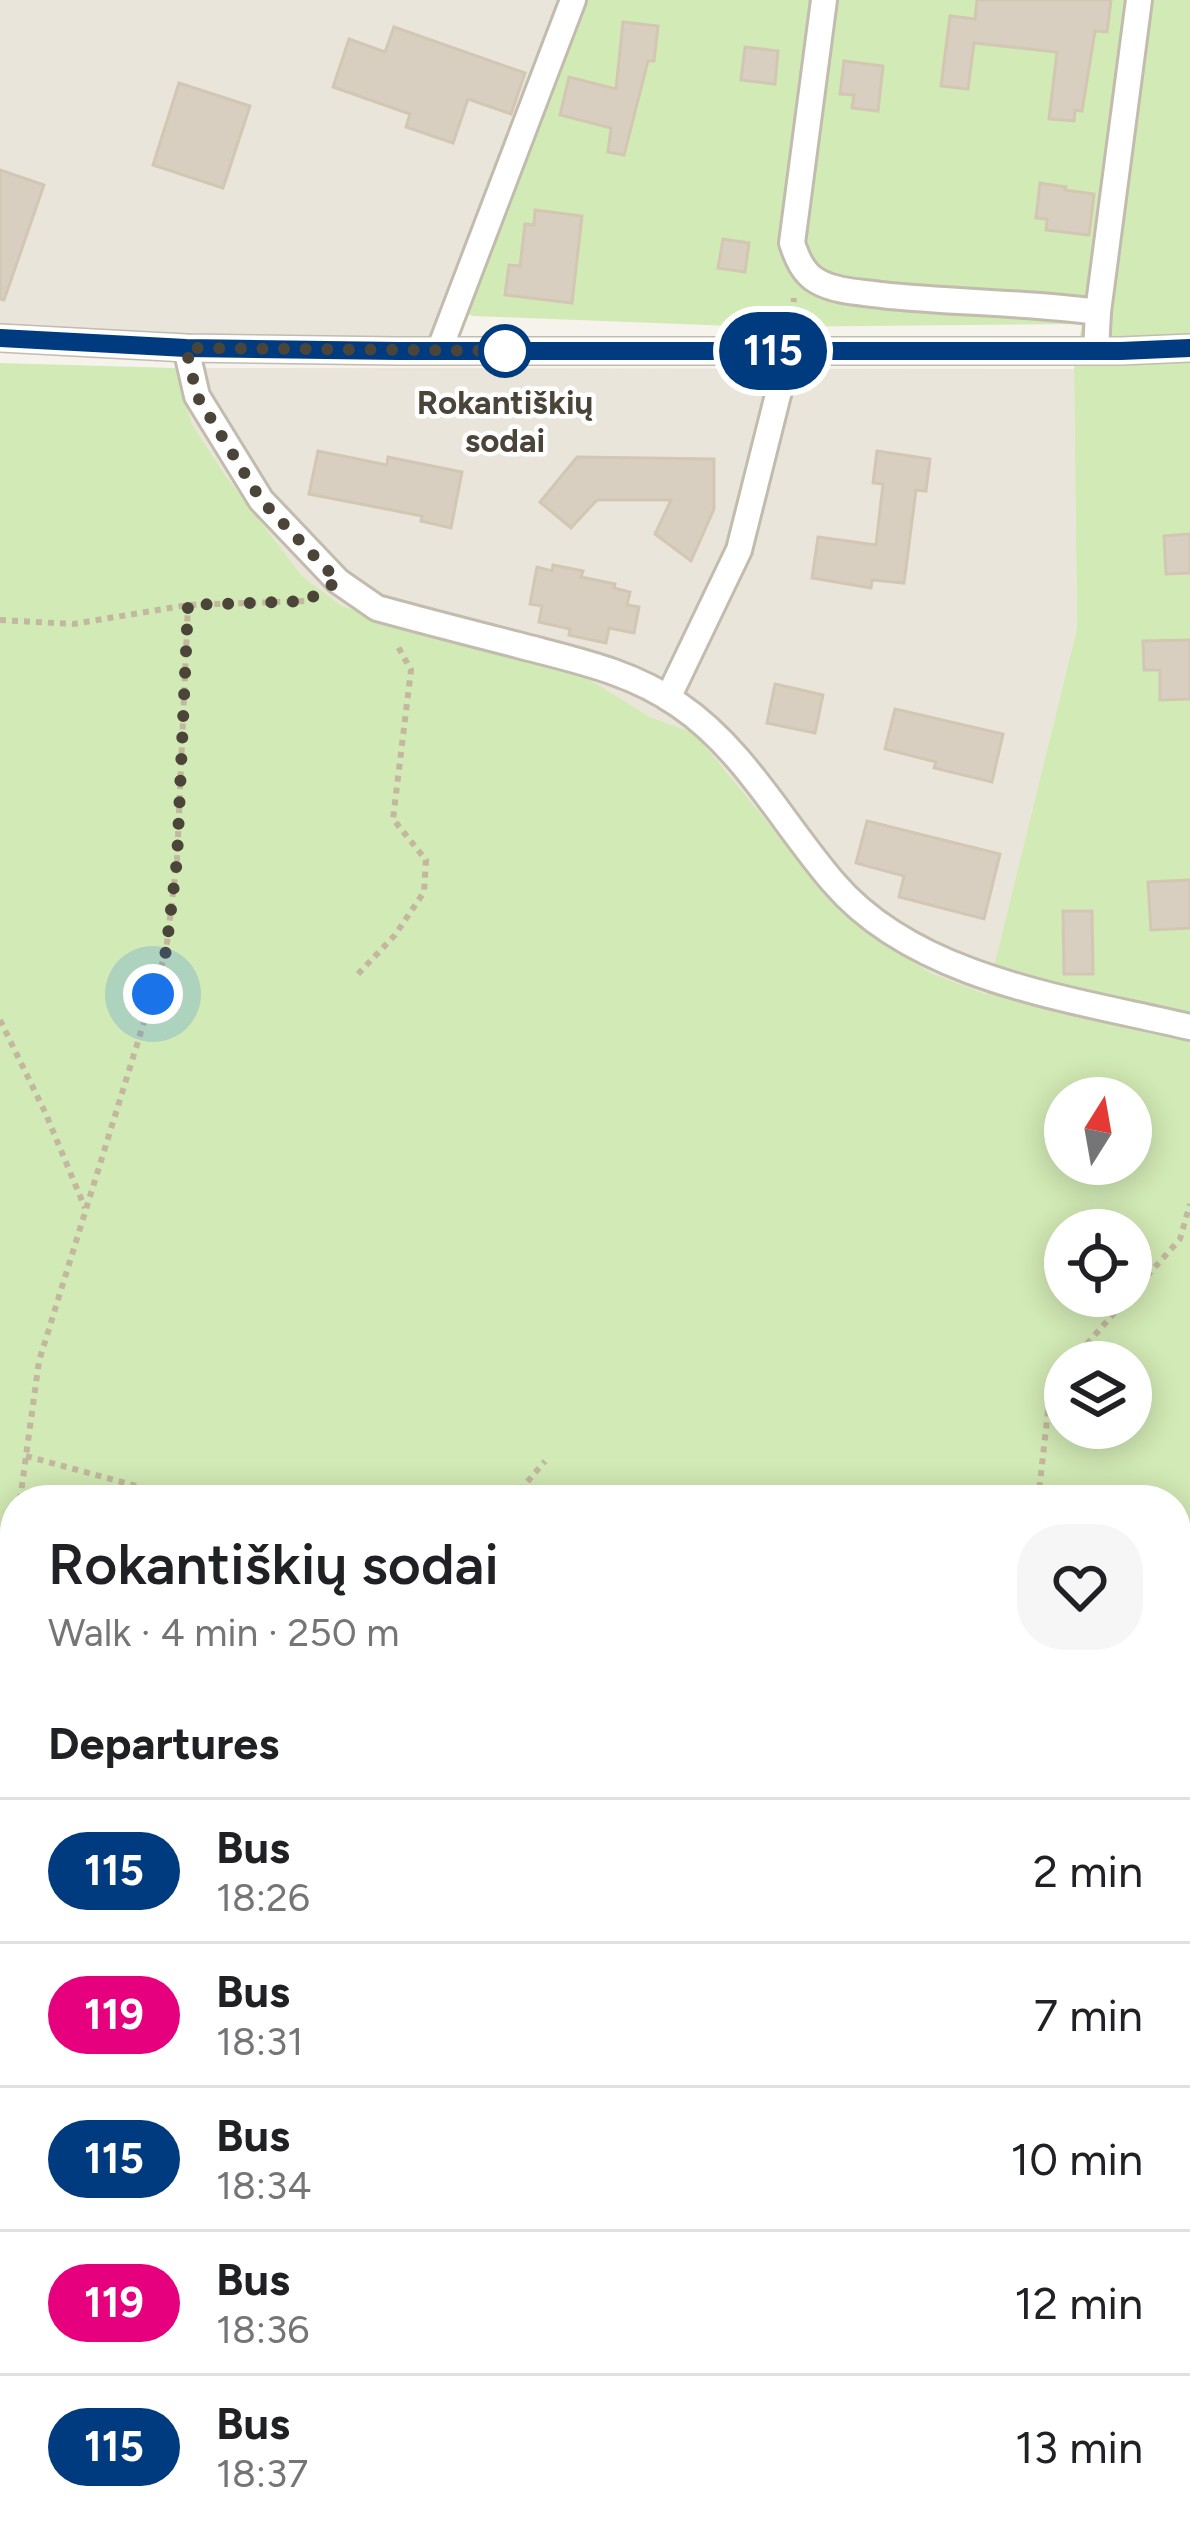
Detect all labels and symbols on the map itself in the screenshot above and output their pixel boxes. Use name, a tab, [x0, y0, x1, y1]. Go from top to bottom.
line badge: 115	[704, 312, 842, 390]
marker: Rokantiškių sodai	[480, 326, 530, 376]
place label: Rokantiškių sodai	[417, 383, 593, 460]
your location	[123, 964, 183, 1024]
north arrow	[1044, 1077, 1152, 1185]

